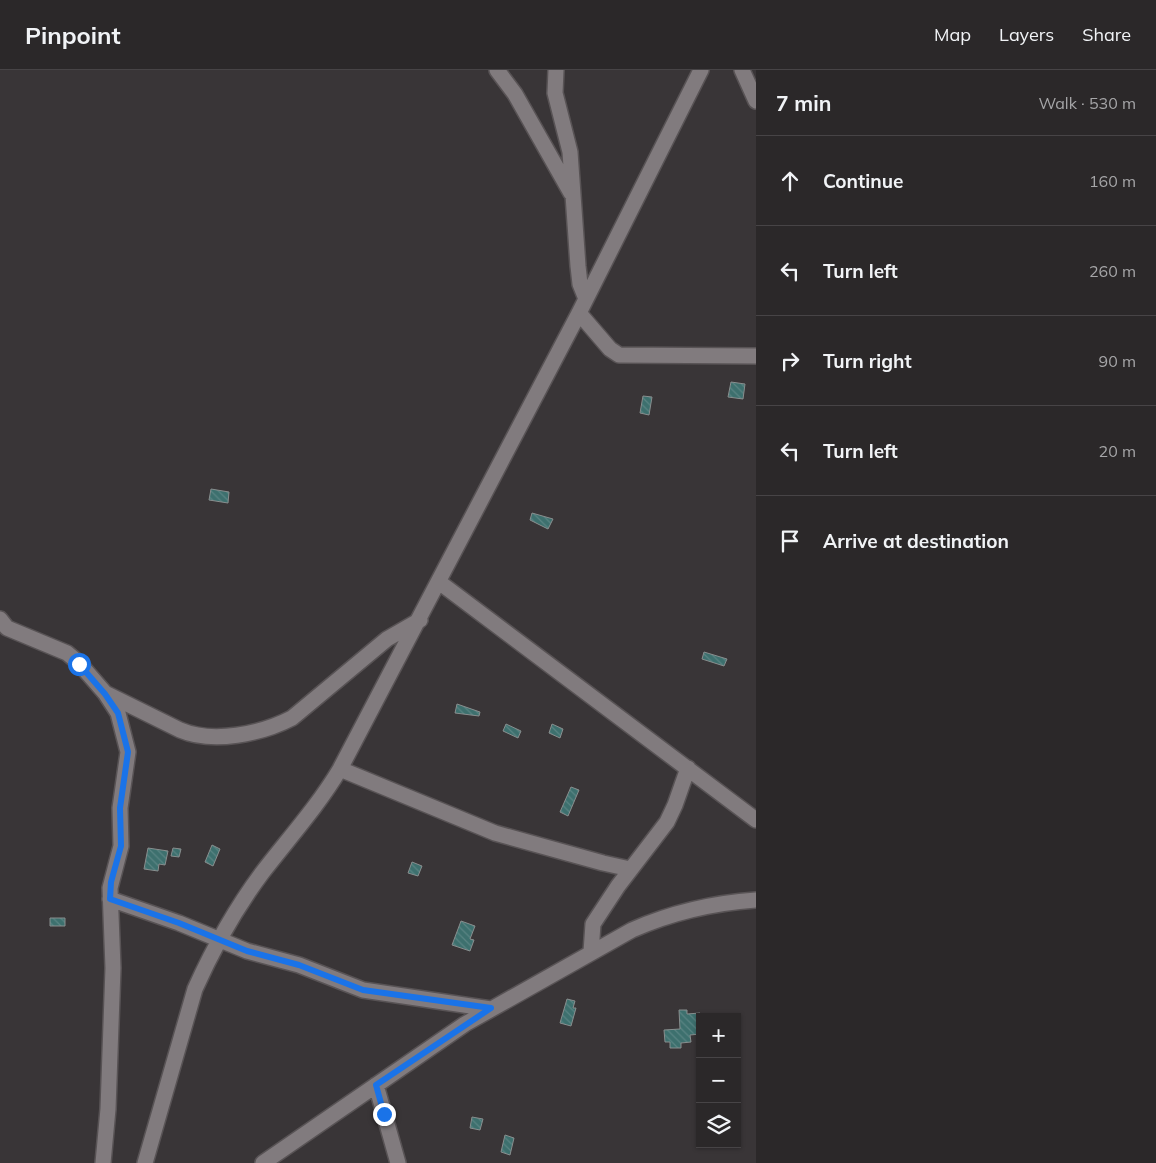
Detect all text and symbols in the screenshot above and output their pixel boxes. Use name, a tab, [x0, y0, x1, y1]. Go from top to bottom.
text: Pinpoint	[25, 20, 121, 50]
text: Map	[934, 23, 971, 46]
text: Layers	[999, 23, 1054, 46]
text: Share	[1082, 23, 1131, 46]
text: 7 min	[776, 90, 831, 116]
text: Walk · 530 m	[1038, 93, 1136, 113]
icon: ahead	[776, 167, 804, 195]
text: Continue	[823, 169, 903, 193]
text: 160 m	[1089, 171, 1136, 191]
icon: left	[776, 257, 804, 285]
text: Turn left	[823, 259, 898, 283]
text: 260 m	[1089, 261, 1136, 281]
icon: right	[776, 347, 804, 375]
text: Turn right	[823, 349, 912, 373]
text: 90 m	[1099, 351, 1136, 371]
icon: left	[776, 437, 804, 465]
text: Turn left	[823, 439, 898, 463]
text: 20 m	[1099, 441, 1136, 461]
icon: arrive	[776, 527, 804, 555]
text: Arrive at destination	[823, 529, 1009, 553]
route start	[68, 653, 91, 676]
map controls	[696, 1013, 741, 1148]
button: +	[696, 1013, 741, 1058]
button: −	[696, 1058, 741, 1103]
route end	[373, 1103, 396, 1126]
button: layers	[696, 1103, 741, 1148]

